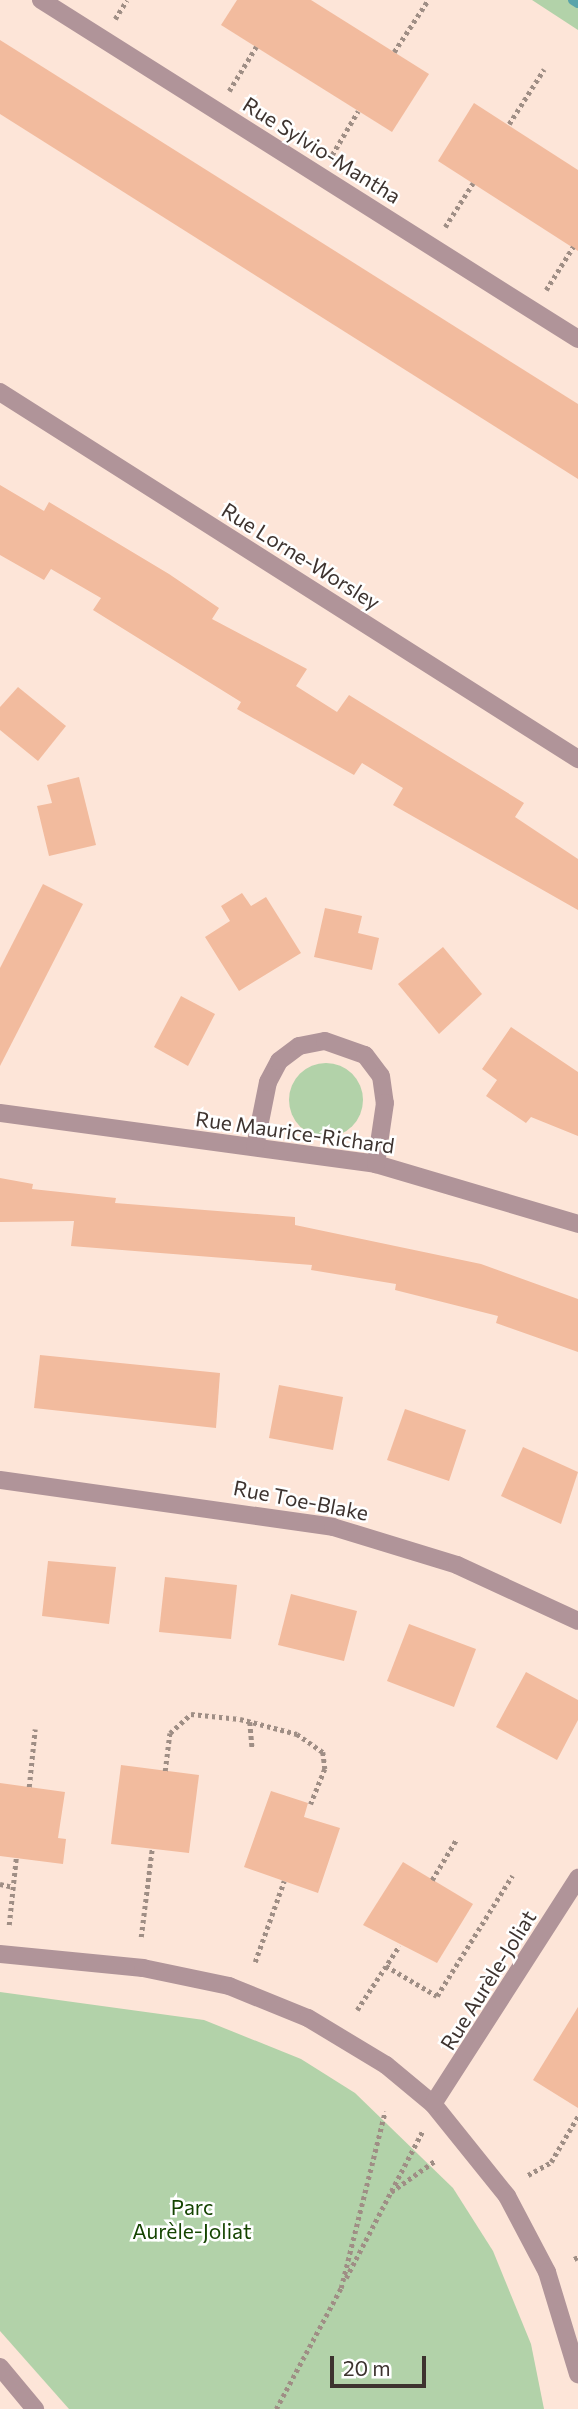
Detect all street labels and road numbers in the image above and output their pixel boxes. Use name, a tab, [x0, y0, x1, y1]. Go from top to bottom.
street label: Rue Sylvio-Mantha	[239, 91, 405, 209]
street label: Rue Lorne-Worsley	[217, 497, 385, 615]
street label: Rue Maurice-Richard	[194, 1106, 396, 1158]
street label: Rue Toe-Blake	[231, 1475, 371, 1525]
street label: Rue Aurèle-Joliat	[435, 1905, 541, 2055]

